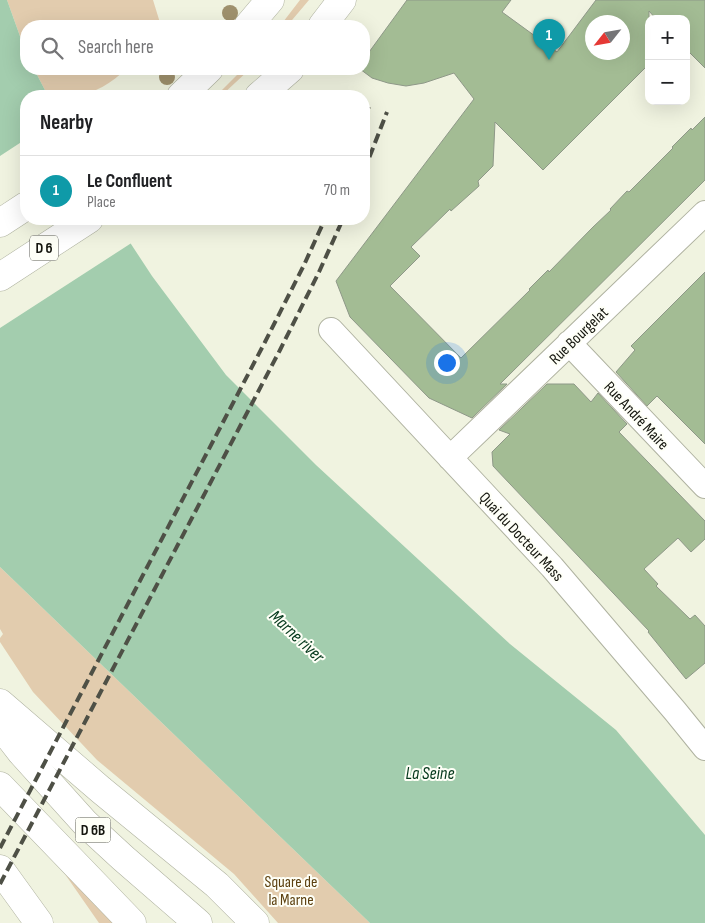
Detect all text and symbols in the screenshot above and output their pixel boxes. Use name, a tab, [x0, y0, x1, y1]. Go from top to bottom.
north arrow	[585, 15, 630, 60]
map controls	[645, 15, 690, 105]
button: +	[645, 15, 690, 60]
pin: 1	[533, 19, 565, 60]
search box	[20, 20, 370, 75]
icon: search	[38, 34, 66, 62]
text: Search here	[78, 36, 154, 59]
button: −	[645, 60, 690, 105]
text: Nearby	[40, 110, 93, 135]
text: Le Confluent	[87, 170, 172, 193]
text: 1	[53, 181, 59, 200]
text: 70 m	[324, 181, 350, 200]
text: Place	[87, 193, 116, 212]
road number: D 6	[30, 236, 58, 260]
street label: Rue Bourgelat	[546, 303, 612, 369]
your location	[434, 350, 460, 376]
street label: Rue André Maire	[599, 378, 672, 454]
street label: Quai du Docteur Mass	[475, 489, 567, 586]
water label: Marne river	[265, 606, 329, 668]
water label: La Seine	[406, 763, 454, 784]
road number: D 6B	[76, 818, 110, 842]
park label: Square de la Marne	[265, 873, 317, 910]

